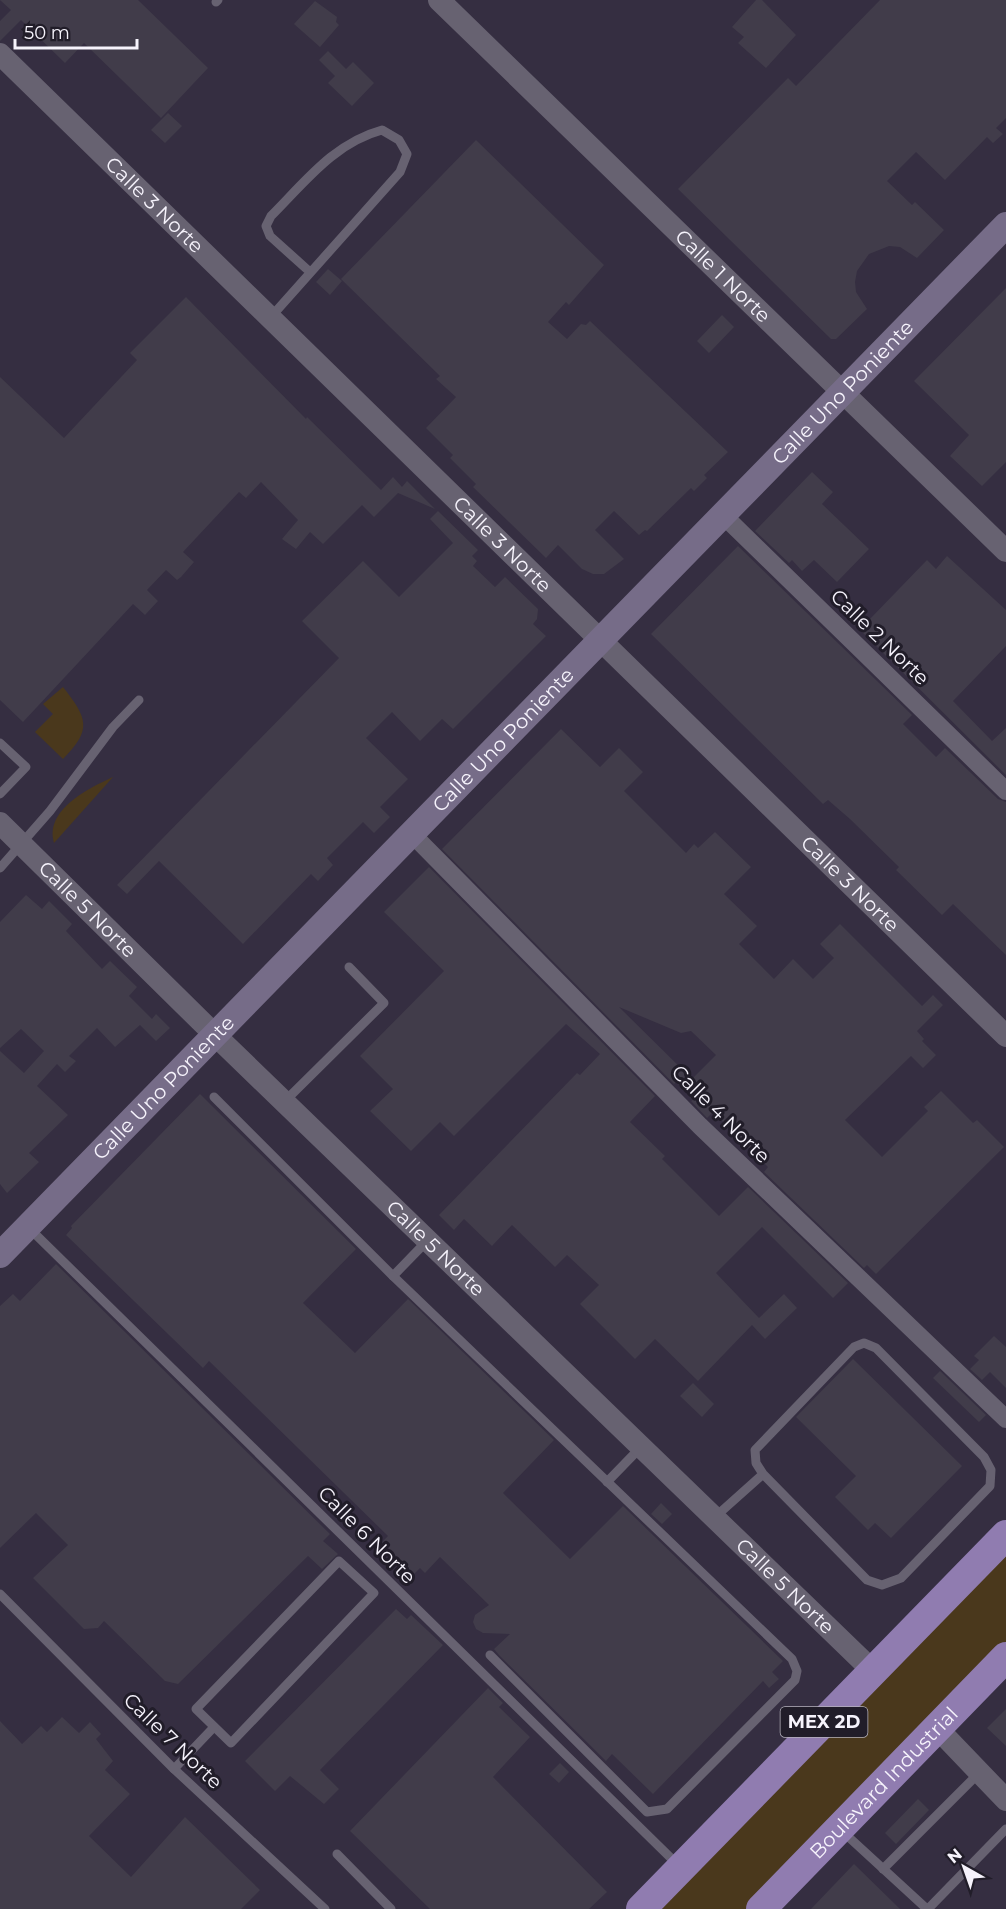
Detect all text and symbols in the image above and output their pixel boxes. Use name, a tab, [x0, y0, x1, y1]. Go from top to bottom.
scale bar	[15, 12, 136, 50]
text: 50 m	[24, 22, 70, 44]
street label: Calle 3 Norte	[101, 152, 209, 258]
street label: Calle 1 Norte	[670, 224, 776, 328]
street label: Calle Uno Poniente	[767, 315, 918, 469]
street label: Calle 3 Norte	[448, 491, 556, 597]
street label: Calle 2 Norte	[826, 584, 934, 690]
street label: Calle Uno Poniente	[427, 663, 579, 817]
street label: Calle 3 Norte	[796, 831, 904, 937]
street label: Calle 5 Norte	[34, 856, 141, 963]
street label: Calle Uno Poniente	[88, 1010, 239, 1165]
street label: Calle 4 Norte	[667, 1060, 775, 1168]
street label: Calle 5 Norte	[382, 1195, 490, 1301]
street label: Calle 6 Norte	[313, 1481, 421, 1589]
street label: Calle 5 Norte	[731, 1533, 839, 1639]
street label: Calle 7 Norte	[119, 1688, 227, 1794]
street label: Boulevard Industrial	[805, 1702, 963, 1864]
road number: MEX 2D	[780, 1707, 868, 1737]
north arrow	[934, 1837, 994, 1897]
text: N	[944, 1844, 966, 1867]

